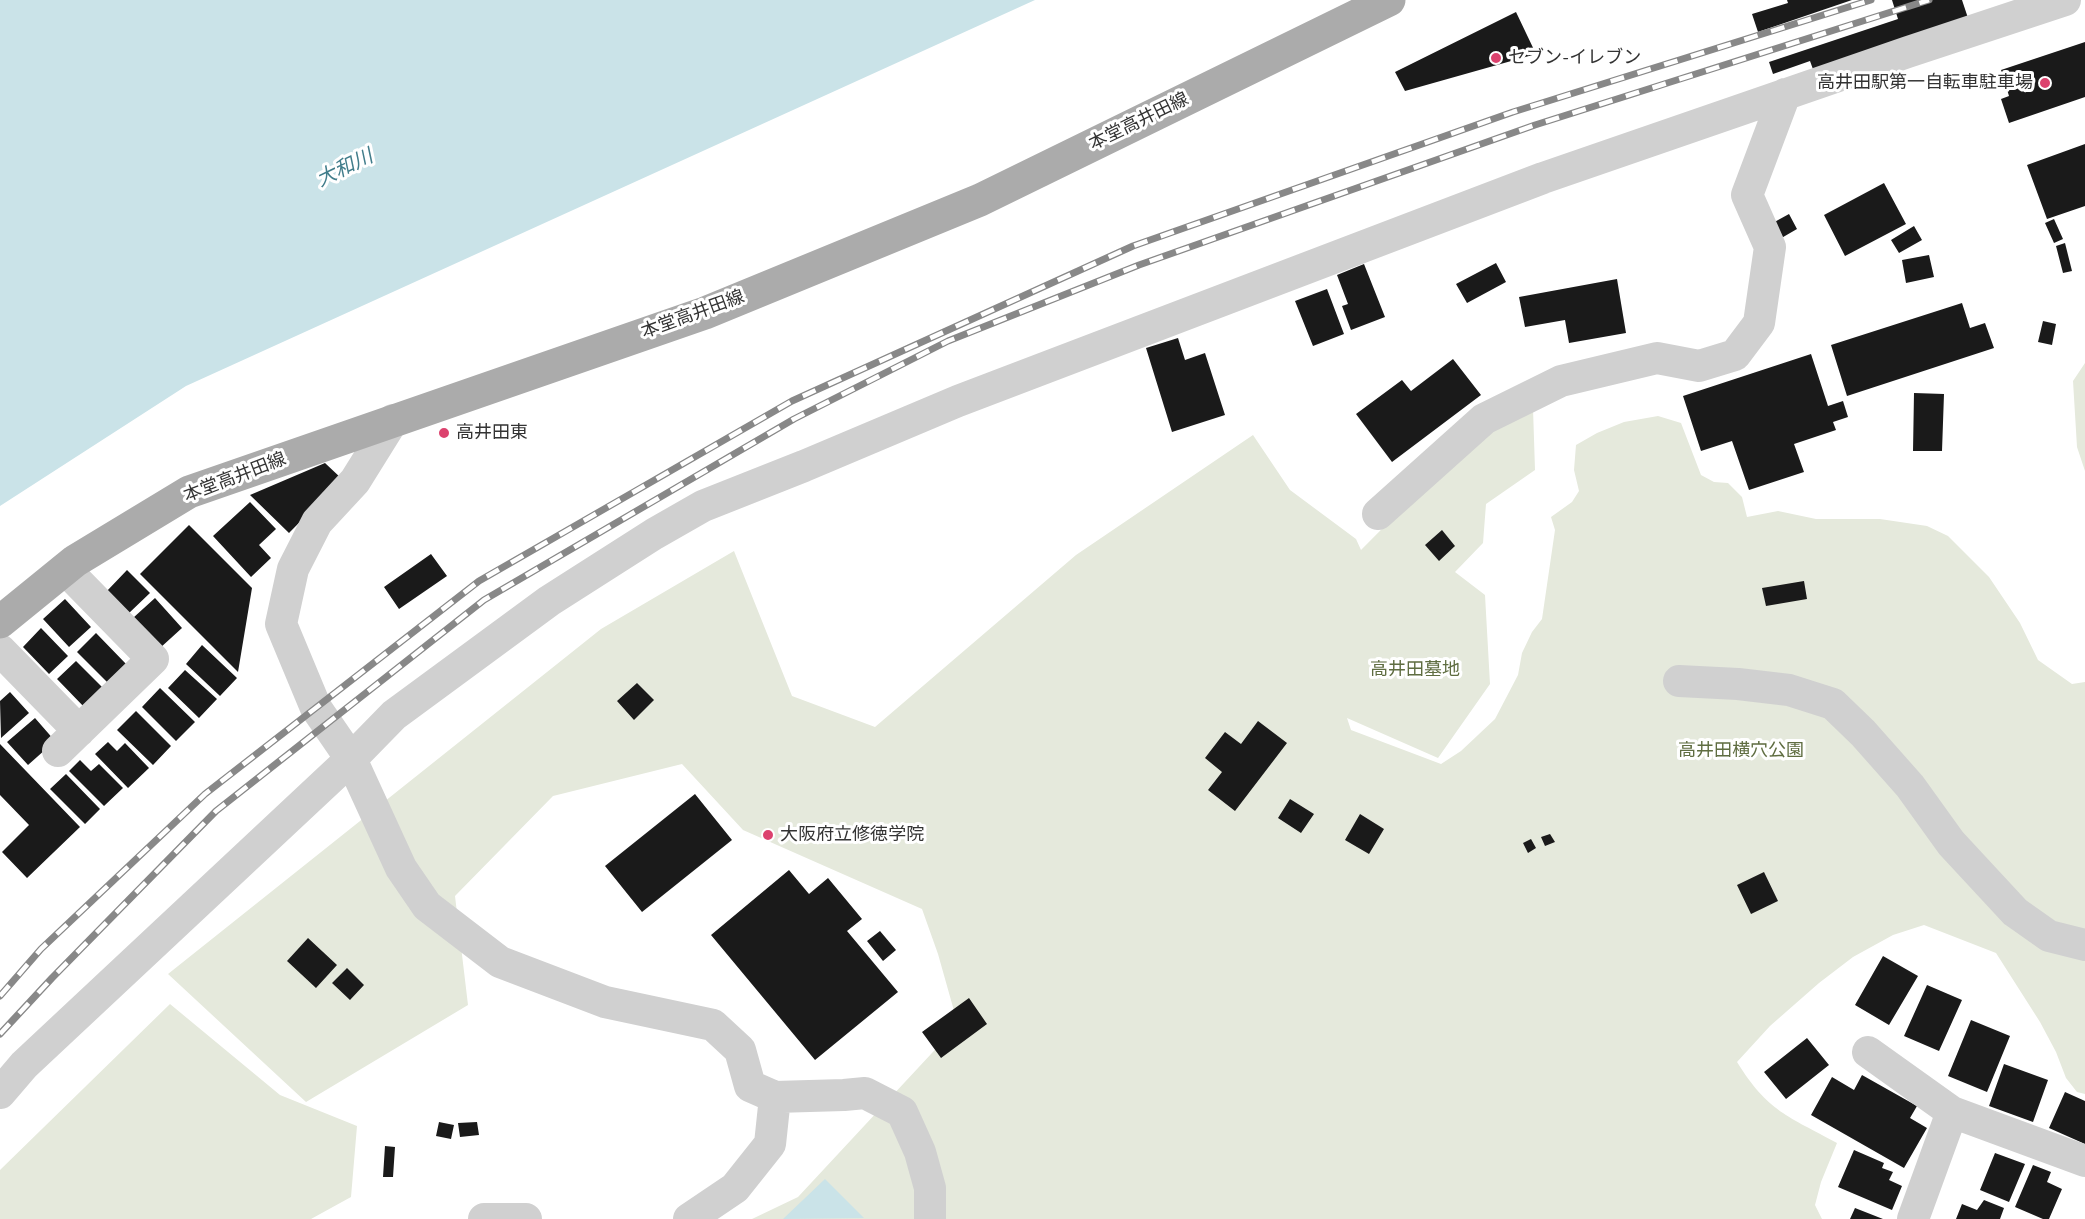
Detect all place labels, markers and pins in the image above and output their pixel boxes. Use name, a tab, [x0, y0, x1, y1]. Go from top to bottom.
place label: セブン-イレブン	[1508, 47, 1641, 69]
marker: セブン-イレブン	[1489, 51, 1503, 65]
place label: 高井田駅第一自転車駐車場	[1817, 72, 2033, 94]
marker: 高井田駅第一自転車駐車場	[2038, 76, 2052, 90]
place label: 高井田東	[456, 422, 528, 444]
marker: 高井田東	[437, 426, 451, 440]
place label: 大阪府立修徳学院	[780, 824, 924, 846]
marker: 大阪府立修徳学院	[761, 828, 775, 842]

